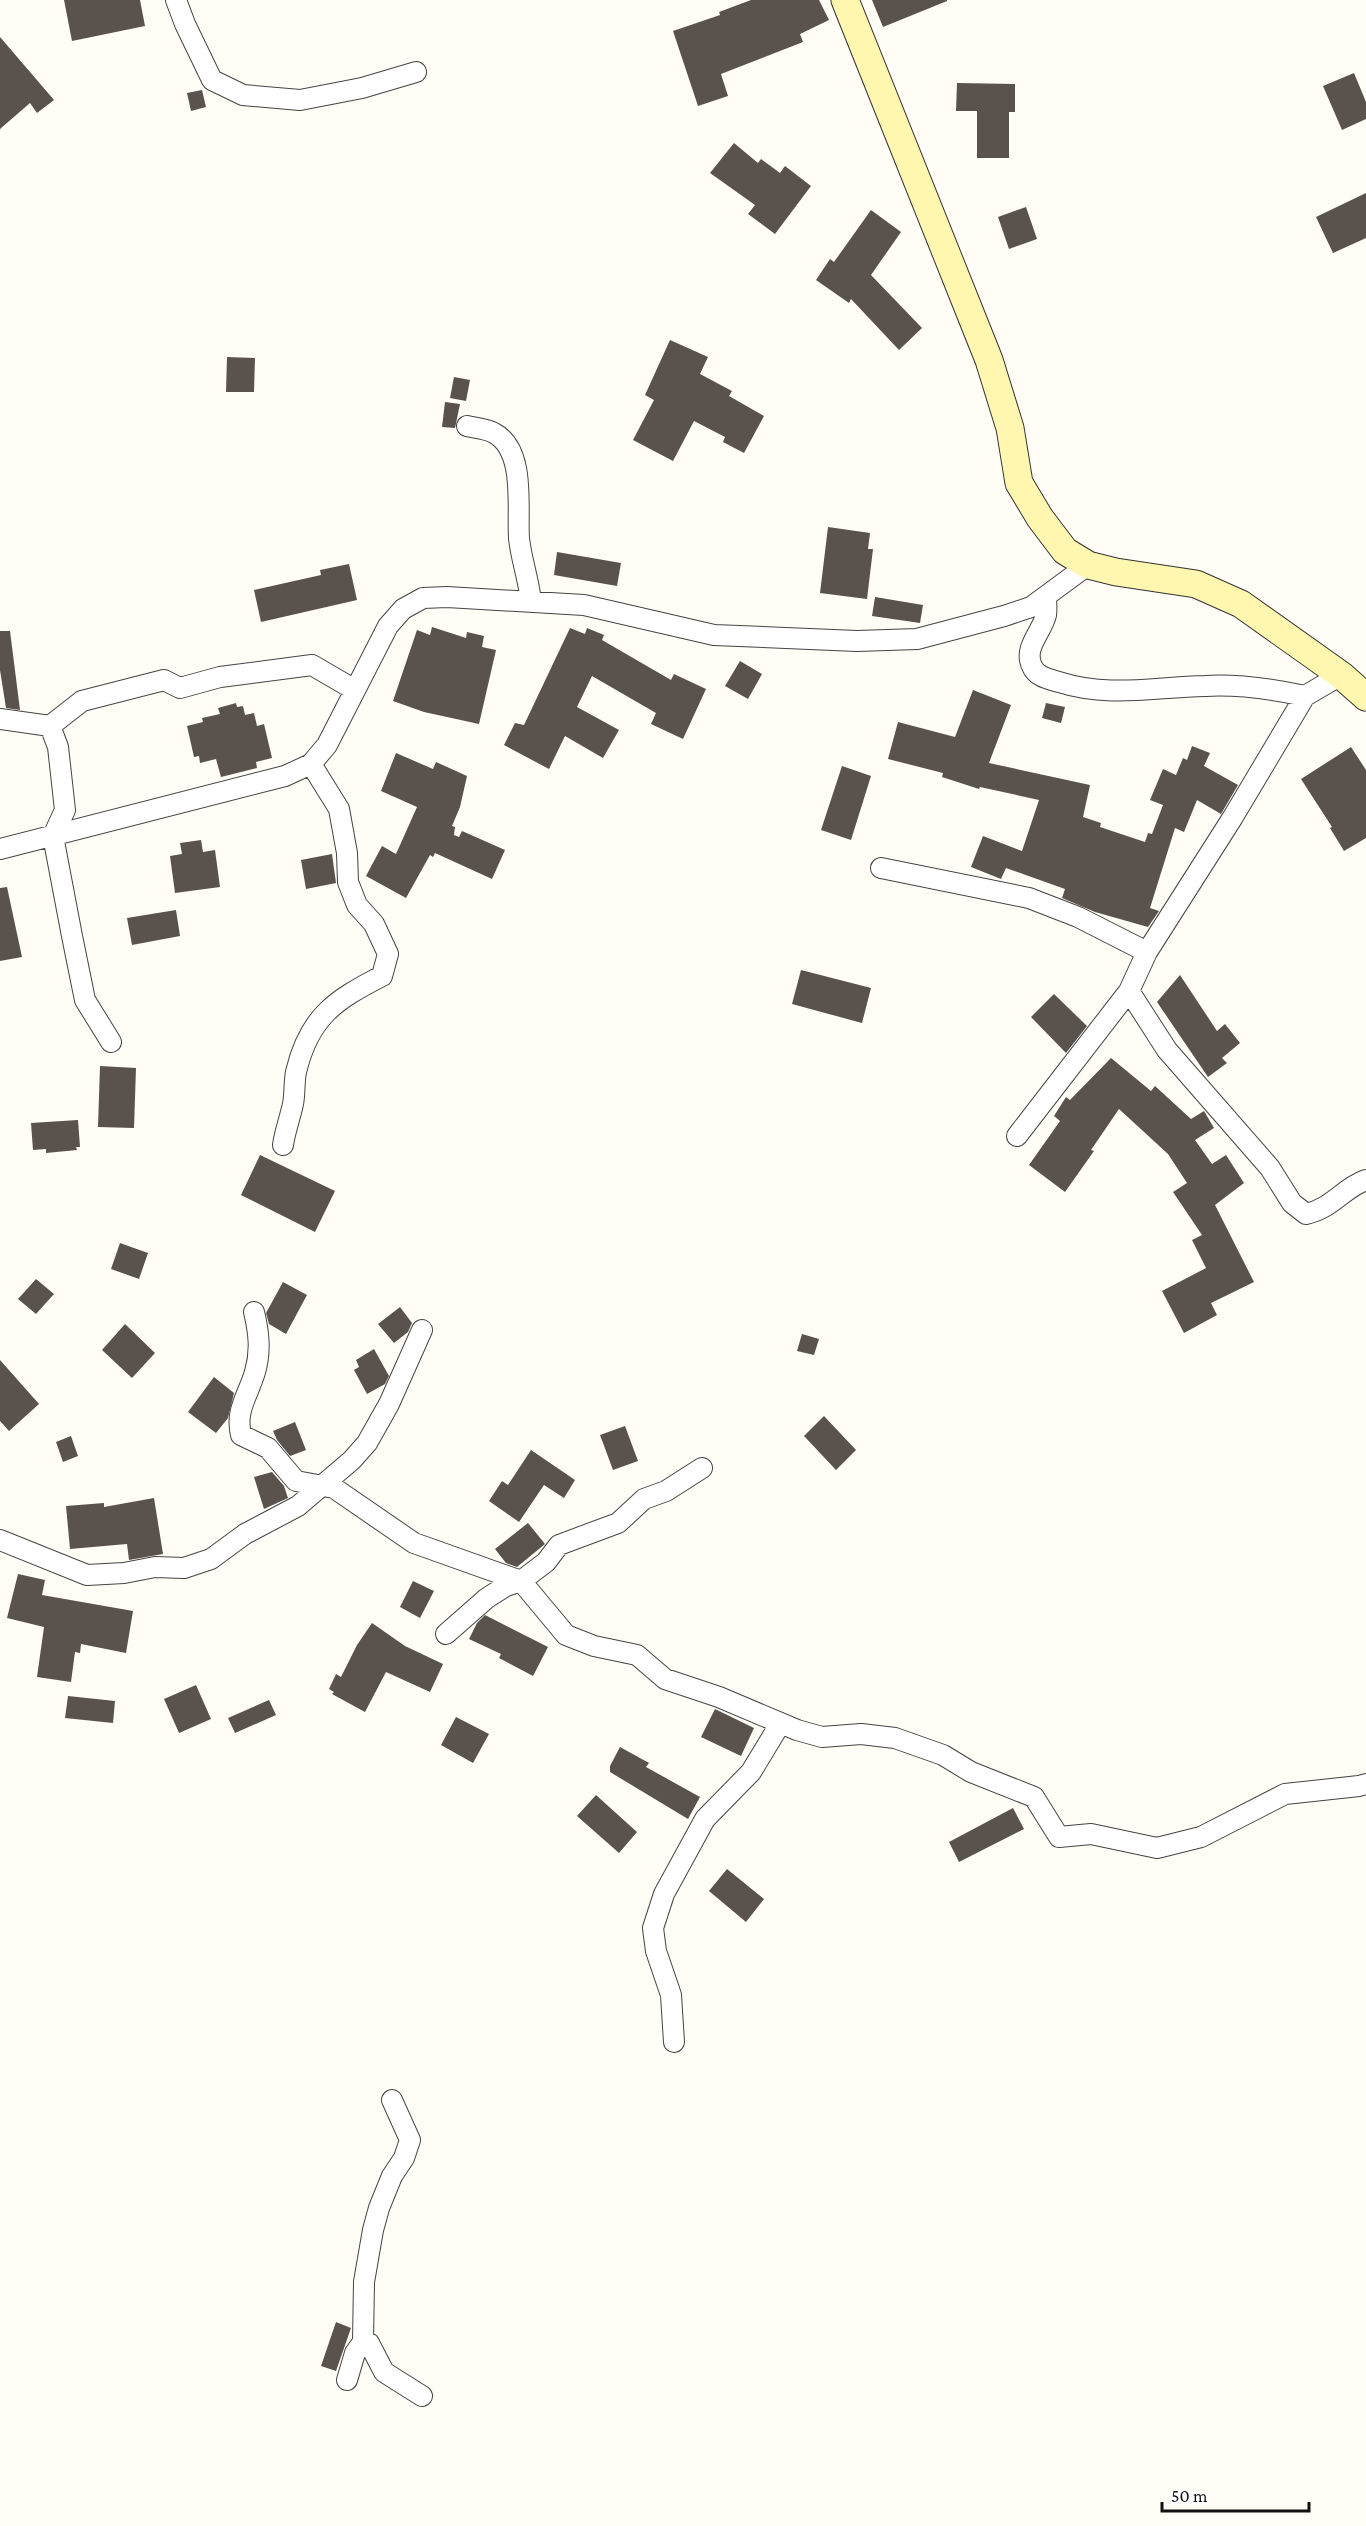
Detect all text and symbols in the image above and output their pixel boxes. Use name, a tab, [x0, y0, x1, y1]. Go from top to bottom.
scale bar	[1162, 2475, 1309, 2513]
text: 50 m	[1171, 2486, 1208, 2506]

